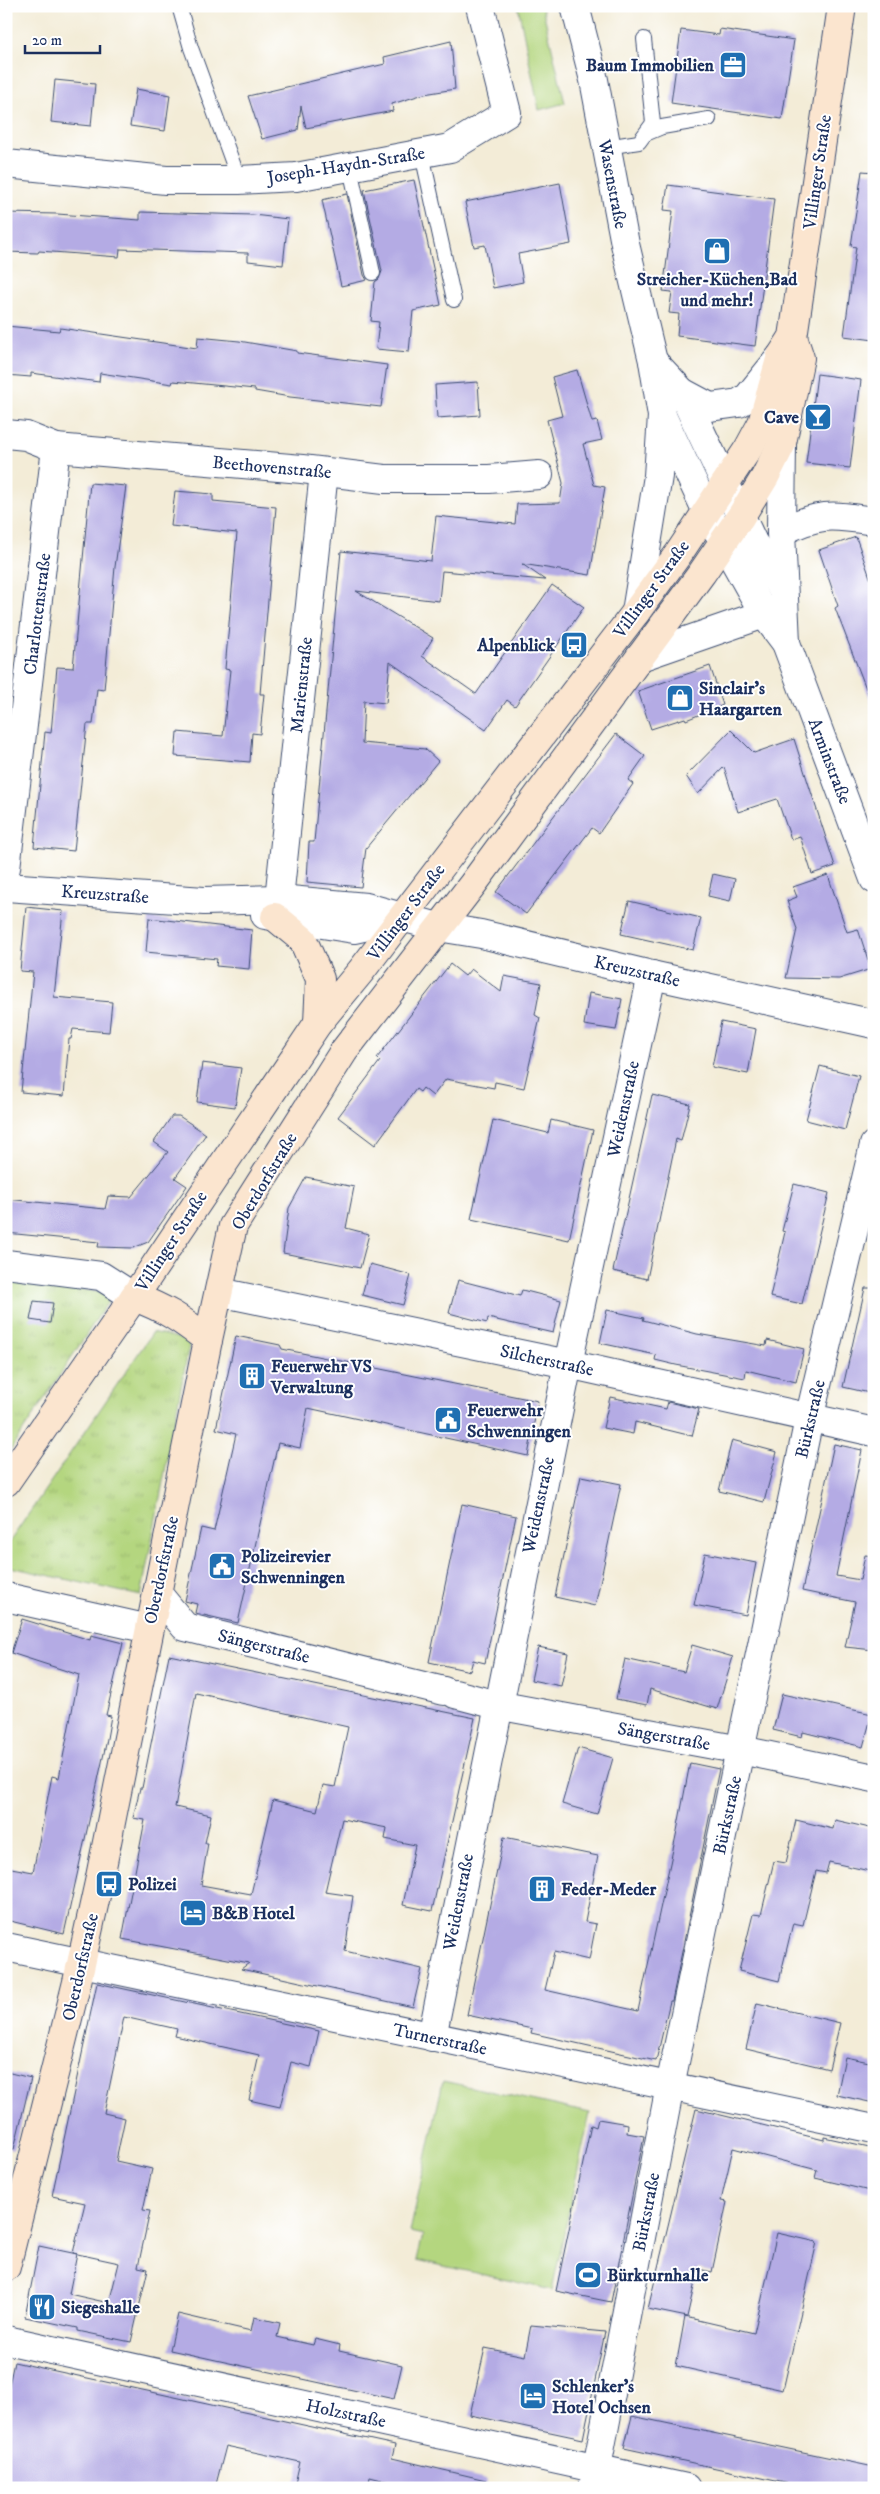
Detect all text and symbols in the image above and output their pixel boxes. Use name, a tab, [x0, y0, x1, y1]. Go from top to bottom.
scale bar	[25, 22, 100, 54]
text: 20 m	[32, 31, 62, 50]
office icon: Baum Immobilien	[718, 50, 748, 80]
place label: Baum Immobilien	[586, 55, 715, 77]
street label: Villinger Straße	[799, 113, 837, 232]
street label: Wasenstraße	[592, 137, 631, 231]
street label: Joseph-Haydn-Straße	[264, 143, 427, 190]
shop icon: Streicher-Küchen,Bad und mehr!	[702, 236, 732, 266]
place label: Streicher-Küchen,Bad und mehr!	[637, 269, 798, 312]
bar icon: Cave	[803, 402, 833, 432]
place label: Cave	[764, 407, 800, 429]
street label: Beethovenstraße	[211, 452, 332, 484]
street label: Villinger Straße	[608, 536, 695, 644]
street label: Charlottenstraße	[20, 552, 56, 676]
bus stop icon: Alpenblick	[559, 630, 589, 660]
place label: Alpenblick	[476, 635, 556, 657]
street label: Marienstraße	[286, 636, 318, 734]
place label: Sinclair's Haargarten	[699, 678, 782, 721]
shop icon: Sinclair's Haargarten	[665, 683, 695, 713]
street label: Arminstraße	[803, 715, 855, 807]
street label: Villinger Straße	[363, 860, 450, 966]
street label: Kreuzstraße	[60, 881, 149, 909]
street label: Kreuzstraße	[592, 951, 682, 993]
street label: Weidenstraße	[603, 1059, 645, 1160]
street label: Oberdorfstraße	[227, 1129, 303, 1234]
street label: Villinger Straße	[131, 1187, 212, 1297]
street label: Silcherstraße	[498, 1340, 596, 1382]
place label: Feuerwehr VS Verwaltung	[270, 1356, 372, 1399]
building icon: Feuerwehr VS Verwaltung	[237, 1361, 267, 1391]
street label: Bürkstraße	[791, 1378, 831, 1461]
place label: Feuerwehr Schwenningen	[467, 1400, 572, 1443]
public building icon: Feuerwehr Schwenningen	[433, 1405, 463, 1435]
street label: Weidenstraße	[518, 1455, 560, 1556]
street label: Oberdorfstraße	[140, 1514, 184, 1626]
place label: Polizeirevier Schwenningen	[241, 1546, 346, 1589]
public building icon: Polizeirevier Schwenningen	[207, 1551, 237, 1581]
street label: Sängerstraße	[216, 1625, 312, 1669]
street label: Sängerstraße	[616, 1718, 712, 1756]
street label: Bürkstraße	[709, 1774, 747, 1857]
street label: Weidenstraße	[439, 1852, 479, 1953]
bus stop icon: Polizei	[94, 1869, 124, 1899]
place label: Polizei	[128, 1874, 177, 1896]
building icon: Feder-Meder	[527, 1874, 557, 1904]
place label: Feder-Meder	[561, 1879, 657, 1901]
hotel icon: B&B Hotel	[178, 1898, 208, 1928]
place label: B&B Hotel	[212, 1903, 295, 1925]
street label: Oberdorfstraße	[58, 1911, 104, 2023]
street label: Turnerstraße	[391, 2019, 489, 2061]
street label: Bürkstraße	[629, 2171, 665, 2254]
sports icon: Bürkturnhalle	[573, 2260, 603, 2290]
place label: Bürkturnhalle	[607, 2265, 709, 2287]
restaurant icon: Siegeshalle	[27, 2292, 57, 2322]
place label: Siegeshalle	[61, 2297, 141, 2319]
place label: Schlenker's Hotel Ochsen	[552, 2376, 651, 2419]
hotel icon: Schlenker's Hotel Ochsen	[518, 2381, 548, 2411]
street label: Holzstraße	[304, 2395, 388, 2433]

